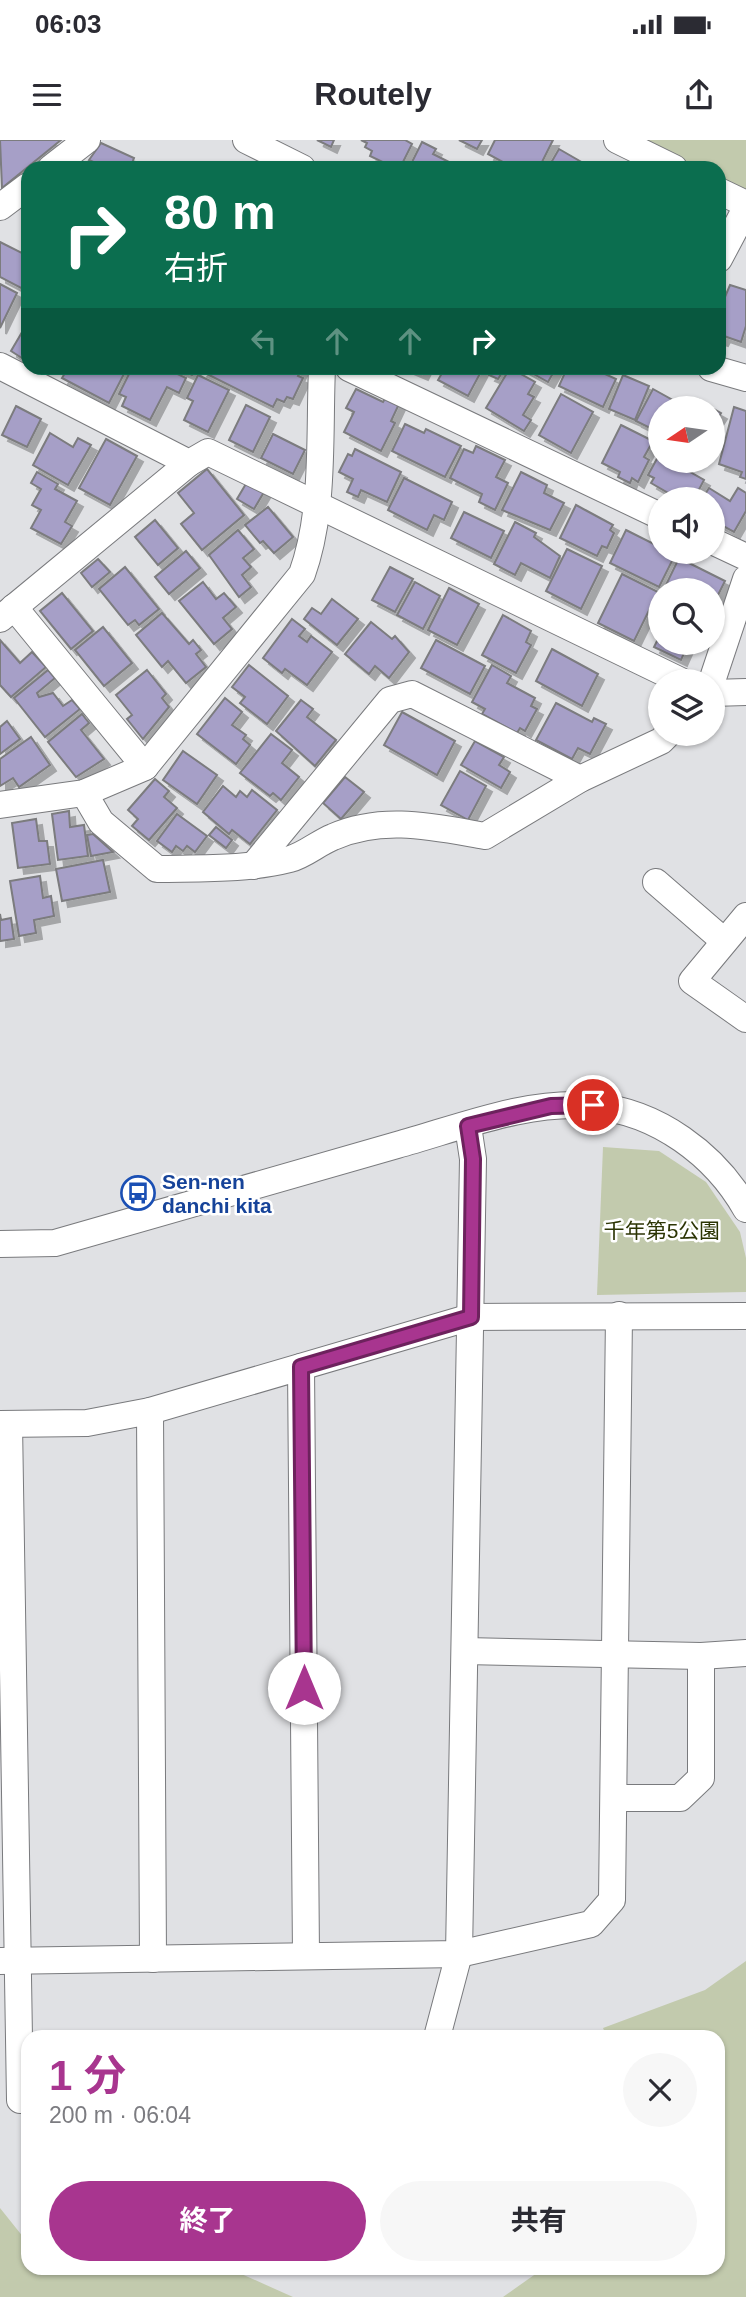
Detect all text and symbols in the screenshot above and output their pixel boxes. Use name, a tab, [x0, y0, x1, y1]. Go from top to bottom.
text: 06:03	[35, 9, 102, 39]
icon: menu	[28, 76, 66, 114]
text: Routely	[314, 76, 432, 112]
icon: share	[680, 76, 718, 114]
text: 80 m	[164, 185, 276, 239]
icon: right	[49, 189, 140, 280]
text: 右折	[164, 250, 228, 286]
icon: left	[245, 322, 283, 360]
icon: ahead	[318, 322, 356, 360]
icon: ahead	[391, 322, 429, 360]
icon: right	[464, 322, 502, 360]
north arrow	[648, 396, 724, 472]
map controls	[648, 396, 725, 746]
button: sound	[648, 487, 725, 564]
button: search	[648, 578, 725, 655]
button: layers	[648, 669, 725, 746]
pin	[563, 1075, 623, 1135]
icon: arrive	[574, 1086, 612, 1124]
place label: Sen-nen danchi kita	[162, 1170, 272, 1217]
bus stop icon: Sen-nen danchi kita	[119, 1174, 157, 1212]
park label: 千年第5公園	[604, 1219, 720, 1242]
position arrow	[267, 1651, 341, 1725]
text: 1 分	[49, 2052, 126, 2099]
button: close	[623, 2053, 697, 2127]
text: 200 m · 06:04	[49, 2102, 191, 2128]
button: 終了	[49, 2181, 366, 2261]
button: 共有	[380, 2181, 697, 2261]

